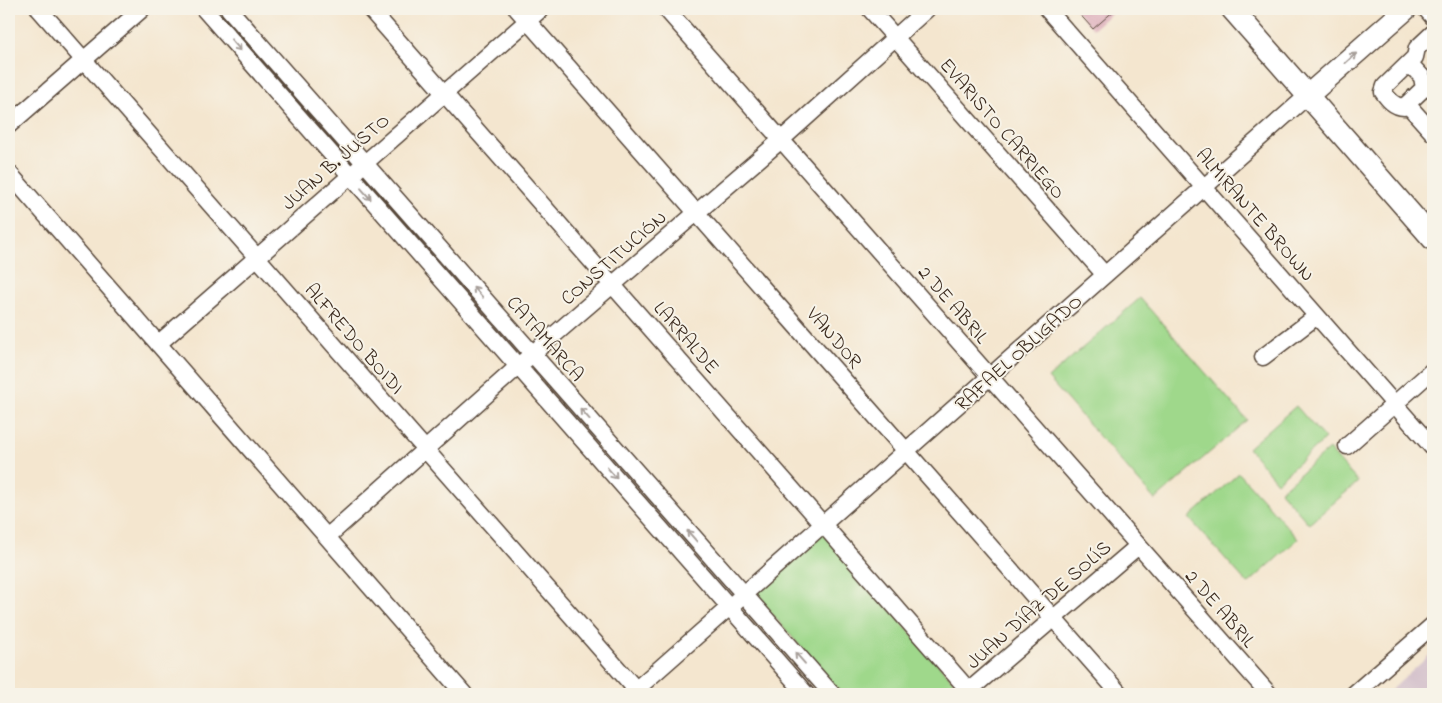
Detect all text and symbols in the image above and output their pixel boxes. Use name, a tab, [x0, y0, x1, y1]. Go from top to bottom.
one-way arrow	[230, 39, 242, 52]
street label: EVARISTO CARRIEGO	[931, 52, 1071, 207]
one-way arrow	[1344, 52, 1357, 64]
street label: JUAN B. JUSTO	[276, 107, 397, 218]
street label: ALMIRANTE BROWN	[1188, 142, 1320, 289]
one-way arrow	[360, 187, 372, 200]
street label: CONSTITUCIÓN	[555, 204, 674, 313]
street label: 2 DE ABRIL	[910, 260, 995, 352]
street label: ALFREDO BOIDI	[296, 278, 410, 402]
one-way arrow	[472, 285, 483, 298]
street label: RAFAEL OBLIGADO	[949, 288, 1090, 419]
street label: CATAMARCA	[498, 290, 590, 389]
street label: LARRALDE	[645, 296, 725, 382]
street label: VANDOR	[798, 301, 869, 376]
one-way arrow	[579, 407, 591, 420]
one-way arrow	[606, 467, 618, 480]
one-way arrow	[687, 529, 698, 542]
street label: JUAN DÍAZ DE SOLÍS	[961, 534, 1119, 677]
street label: 2 DE ABRIL	[1177, 564, 1262, 656]
one-way arrow	[794, 651, 806, 664]

